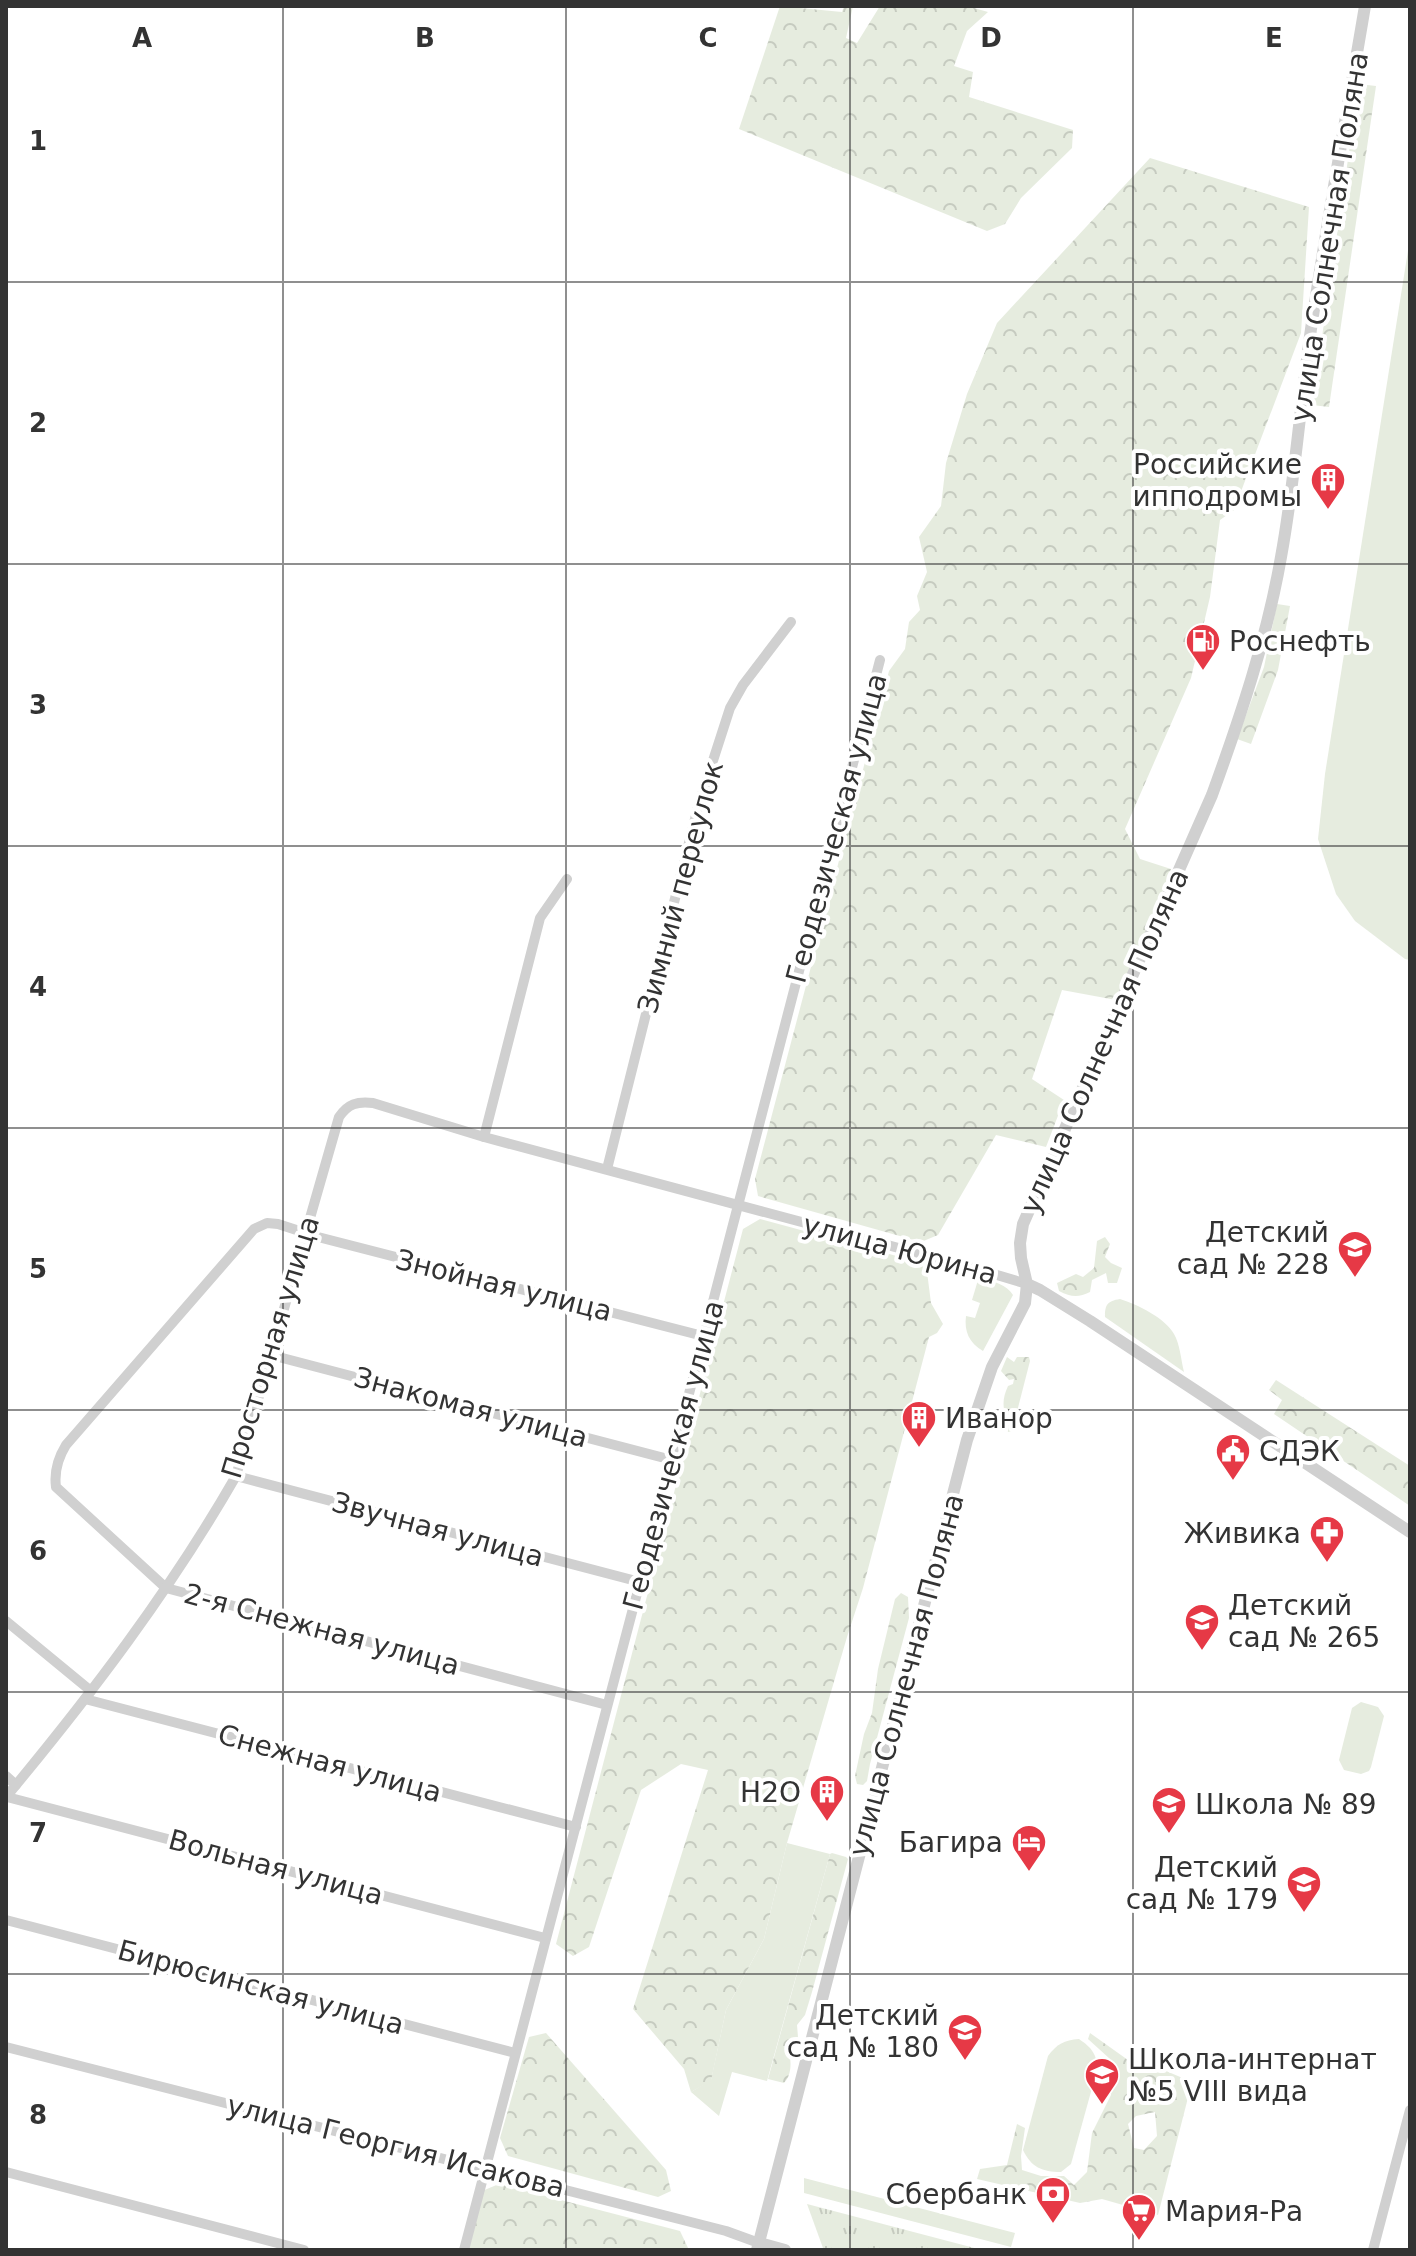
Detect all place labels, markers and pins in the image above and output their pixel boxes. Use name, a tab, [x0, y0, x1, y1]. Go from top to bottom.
place label: Российские ипподромы	[1133, 448, 1302, 513]
building icon: Российские ипподромы	[1309, 461, 1347, 511]
fuel station icon: Роснефть	[1184, 622, 1222, 672]
place label: Роснефть	[1229, 625, 1371, 658]
place label: Детский сад № 228	[1177, 1216, 1329, 1281]
school or university icon: Детский сад № 228	[1336, 1229, 1374, 1279]
building icon: Иванор	[900, 1399, 938, 1449]
place label: Иванор	[945, 1402, 1053, 1435]
public building icon: СДЭК	[1214, 1432, 1252, 1482]
place label: СДЭК	[1259, 1435, 1340, 1468]
pharmacy icon: Живика	[1308, 1514, 1346, 1564]
place label: Живика	[1184, 1517, 1301, 1550]
place label: Детский сад № 265	[1228, 1589, 1380, 1654]
school or university icon: Детский сад № 265	[1183, 1602, 1221, 1652]
building icon: H2O	[808, 1773, 846, 1823]
place label: H2O	[740, 1776, 801, 1809]
school or university icon: Школа № 89	[1150, 1785, 1188, 1835]
place label: Школа № 89	[1195, 1788, 1377, 1821]
hotel icon: Багира	[1010, 1823, 1048, 1873]
place label: Багира	[899, 1826, 1003, 1859]
place label: Детский сад № 179	[1126, 1851, 1278, 1916]
school or university icon: Детский сад № 179	[1285, 1864, 1323, 1914]
place label: Детский сад № 180	[787, 1999, 939, 2064]
school or university icon: Детский сад № 180	[946, 2012, 984, 2062]
place label: Школа-интернат №5 VIII вида	[1128, 2043, 1377, 2108]
school or university icon: Школа-интернат №5 VIII вида	[1083, 2056, 1121, 2106]
bank icon: Сбербанк	[1034, 2175, 1072, 2225]
place label: Сбербанк	[886, 2178, 1027, 2211]
supermarket icon: Мария-Ра	[1120, 2192, 1158, 2242]
place label: Мария-Ра	[1165, 2195, 1303, 2228]

